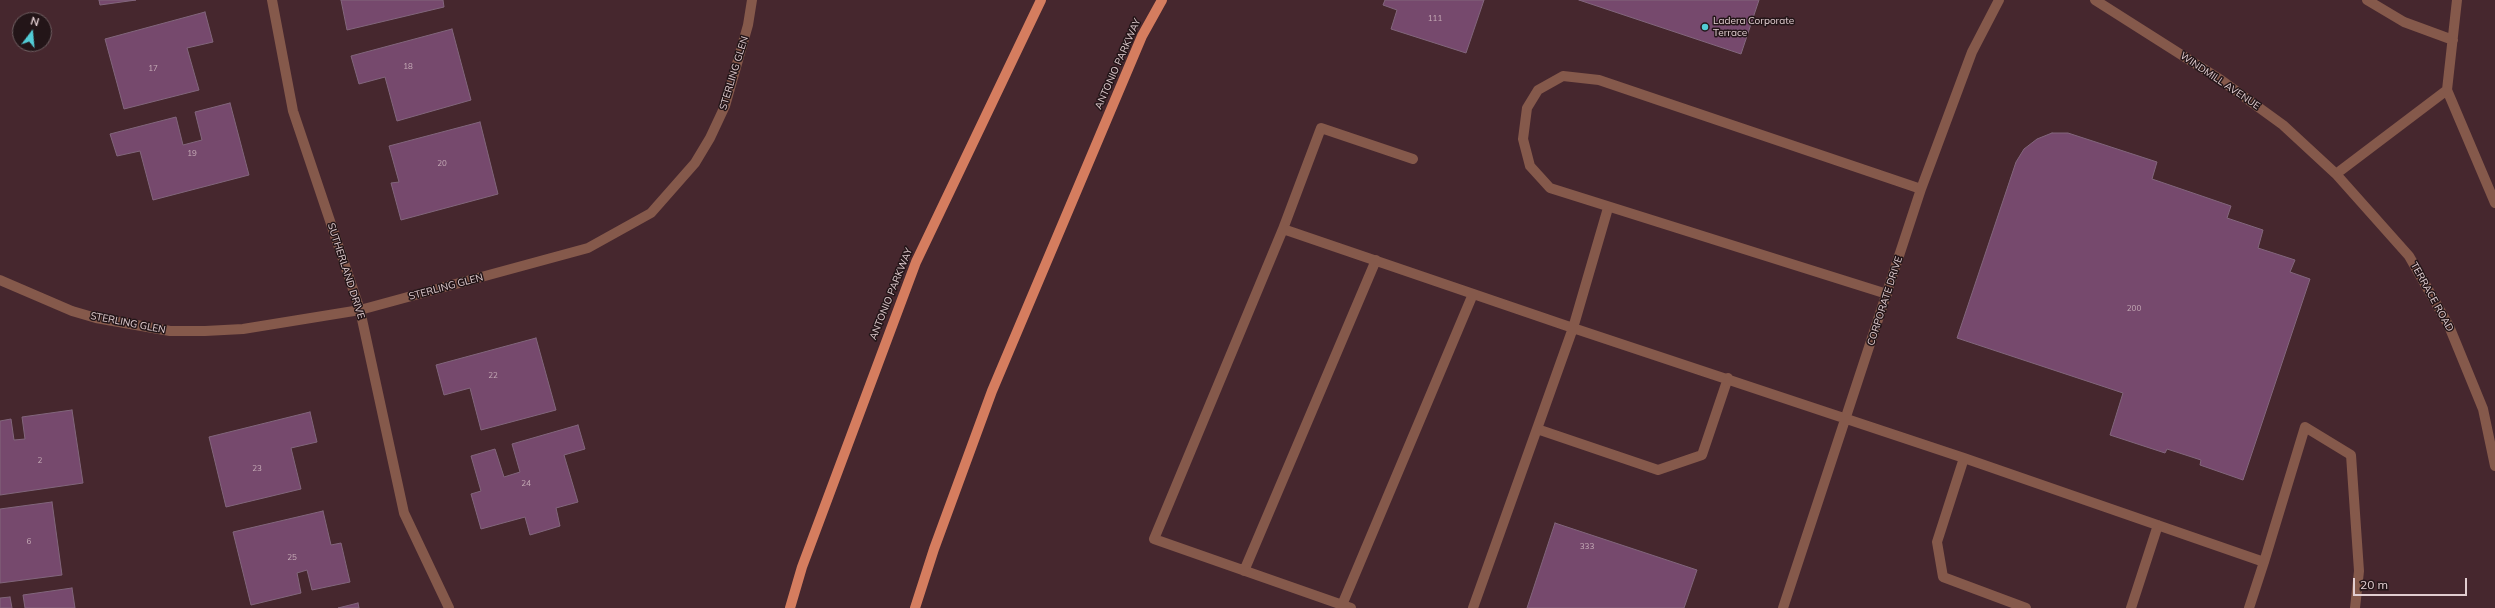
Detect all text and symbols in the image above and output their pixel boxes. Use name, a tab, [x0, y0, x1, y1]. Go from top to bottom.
north arrow	[12, 12, 52, 52]
text: N	[29, 14, 41, 29]
house number: 111	[1428, 14, 1442, 24]
place label: Ladera Corporate Terrace	[1713, 15, 1794, 38]
street label: ANTONIO PARKWAY	[1093, 17, 1143, 111]
marker: Ladera Corporate Terrace	[1700, 22, 1710, 32]
street label: STERLING GLEN	[717, 35, 751, 111]
street label: WINDMILL AVENUE	[2178, 50, 2262, 112]
house number: 18	[403, 62, 413, 72]
house number: 17	[148, 64, 158, 74]
house number: 19	[187, 149, 197, 159]
house number: 20	[437, 159, 447, 169]
street label: SUTHERLAND DRIVE	[325, 222, 367, 320]
street label: ANTONIO PARKWAY	[867, 246, 915, 342]
street label: CORPORATE DRIVE	[1865, 255, 1905, 347]
street label: TERRACE ROAD	[2408, 260, 2456, 334]
street label: STERLING GLEN	[408, 271, 484, 303]
house number: 200	[2127, 304, 2141, 314]
street label: STERLING GLEN	[89, 310, 167, 336]
house number: 22	[488, 371, 498, 381]
house number: 2	[38, 456, 42, 466]
house number: 23	[252, 464, 262, 474]
house number: 24	[521, 479, 531, 489]
house number: 6	[27, 537, 31, 547]
house number: 333	[1580, 542, 1594, 552]
house number: 25	[287, 553, 297, 563]
scale bar	[2355, 570, 2469, 596]
text: 20 m	[2360, 577, 2388, 592]

